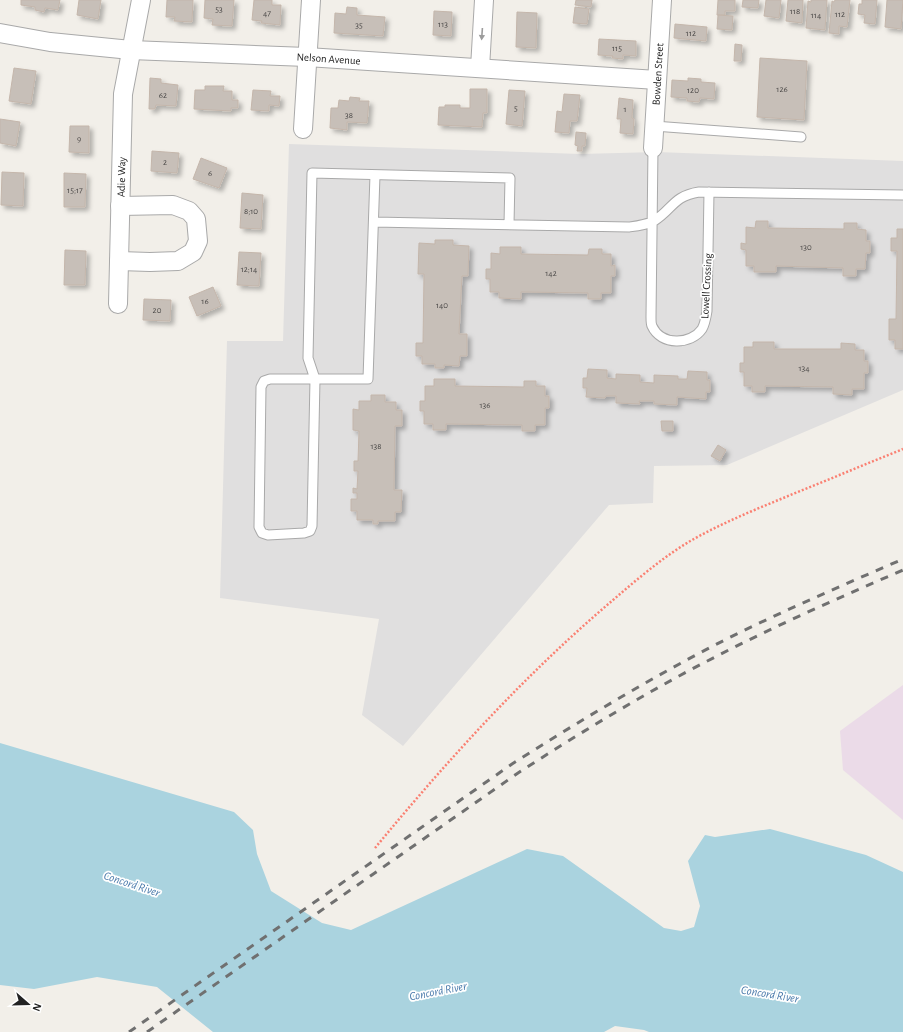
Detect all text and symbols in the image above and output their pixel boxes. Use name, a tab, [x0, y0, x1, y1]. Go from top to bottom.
house number: 53	[215, 5, 223, 14]
house number: 118	[790, 7, 800, 16]
house number: 47	[263, 9, 271, 18]
house number: 112	[835, 10, 845, 19]
house number: 114	[811, 11, 822, 20]
house number: 113	[438, 20, 448, 29]
house number: 35	[355, 21, 363, 30]
one-way arrow	[479, 28, 486, 40]
house number: 112	[686, 29, 696, 38]
street label: Bowden Street	[651, 42, 665, 106]
house number: 115	[612, 44, 622, 53]
street label: Nelson Avenue	[296, 52, 361, 67]
house number: 126	[776, 85, 788, 94]
house number: 120	[687, 86, 699, 95]
house number: 62	[159, 91, 167, 100]
house number: 5	[514, 104, 518, 113]
house number: 1	[623, 105, 627, 114]
house number: 38	[345, 111, 353, 120]
house number: 9	[77, 135, 81, 144]
street label: Adie Way	[116, 156, 128, 197]
house number: 2	[163, 158, 167, 167]
house number: 6	[208, 169, 212, 178]
house number: 15;17	[67, 186, 83, 195]
house number: 8;10	[244, 207, 258, 216]
house number: 130	[800, 243, 812, 252]
street label: Lowell Crossing	[699, 252, 714, 319]
house number: 12;14	[241, 265, 258, 274]
house number: 142	[545, 269, 557, 278]
house number: 16	[201, 297, 209, 306]
house number: 140	[436, 301, 448, 310]
house number: 20	[153, 306, 162, 315]
house number: 134	[798, 364, 810, 373]
house number: 136	[479, 401, 491, 410]
house number: 138	[370, 442, 382, 451]
water label: Concord River	[102, 869, 163, 899]
water label: Concord River	[408, 979, 469, 1002]
north arrow	[8, 984, 48, 1024]
water label: Concord River	[740, 984, 801, 1005]
text: N	[30, 1002, 43, 1013]

